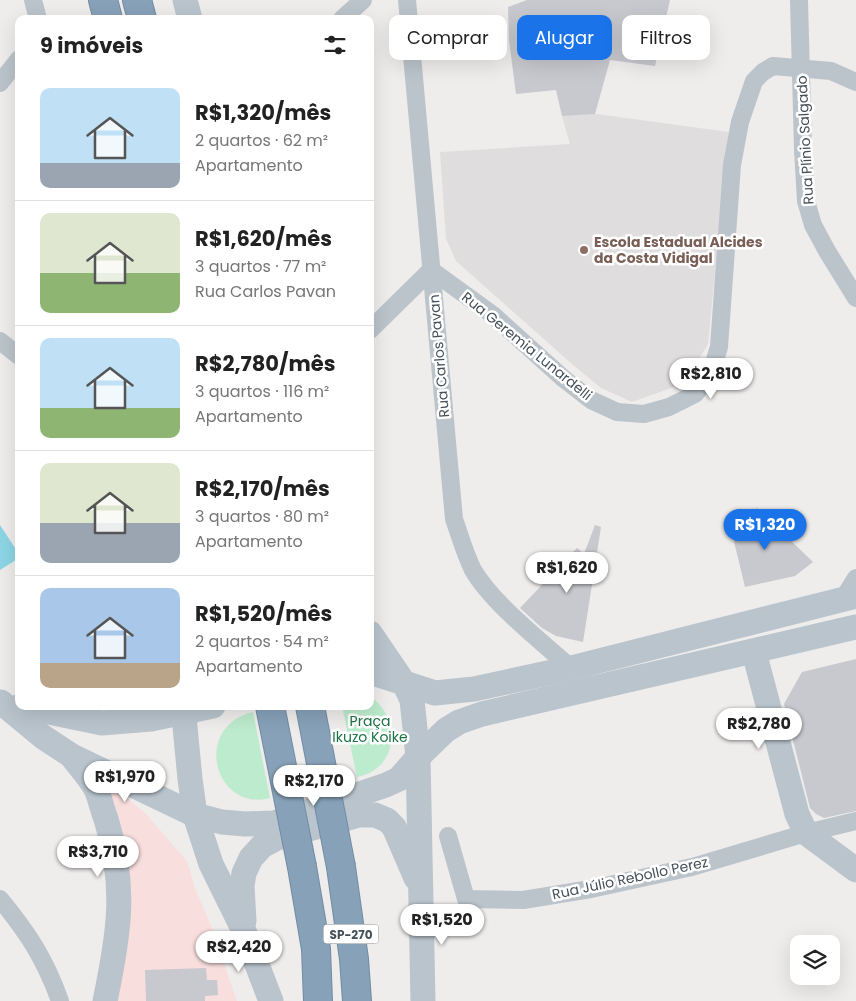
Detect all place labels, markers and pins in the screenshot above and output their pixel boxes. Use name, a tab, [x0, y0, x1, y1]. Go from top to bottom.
place label: Escola Estadual Alcides da Costa Vidigal	[594, 232, 763, 268]
marker: Escola Estadual Alcides da Costa Vidigal	[578, 244, 590, 256]
pin: R$2,810	[665, 358, 757, 400]
pin: R$1,320	[719, 508, 811, 551]
pin: R$1,620	[521, 552, 613, 594]
pin: R$2,780	[713, 708, 805, 750]
pin: R$1,970	[79, 760, 171, 803]
pin: R$2,170	[268, 764, 360, 807]
pin: R$3,710	[52, 836, 144, 878]
pin: R$1,520	[396, 904, 488, 946]
pin: R$2,420	[193, 930, 285, 973]

